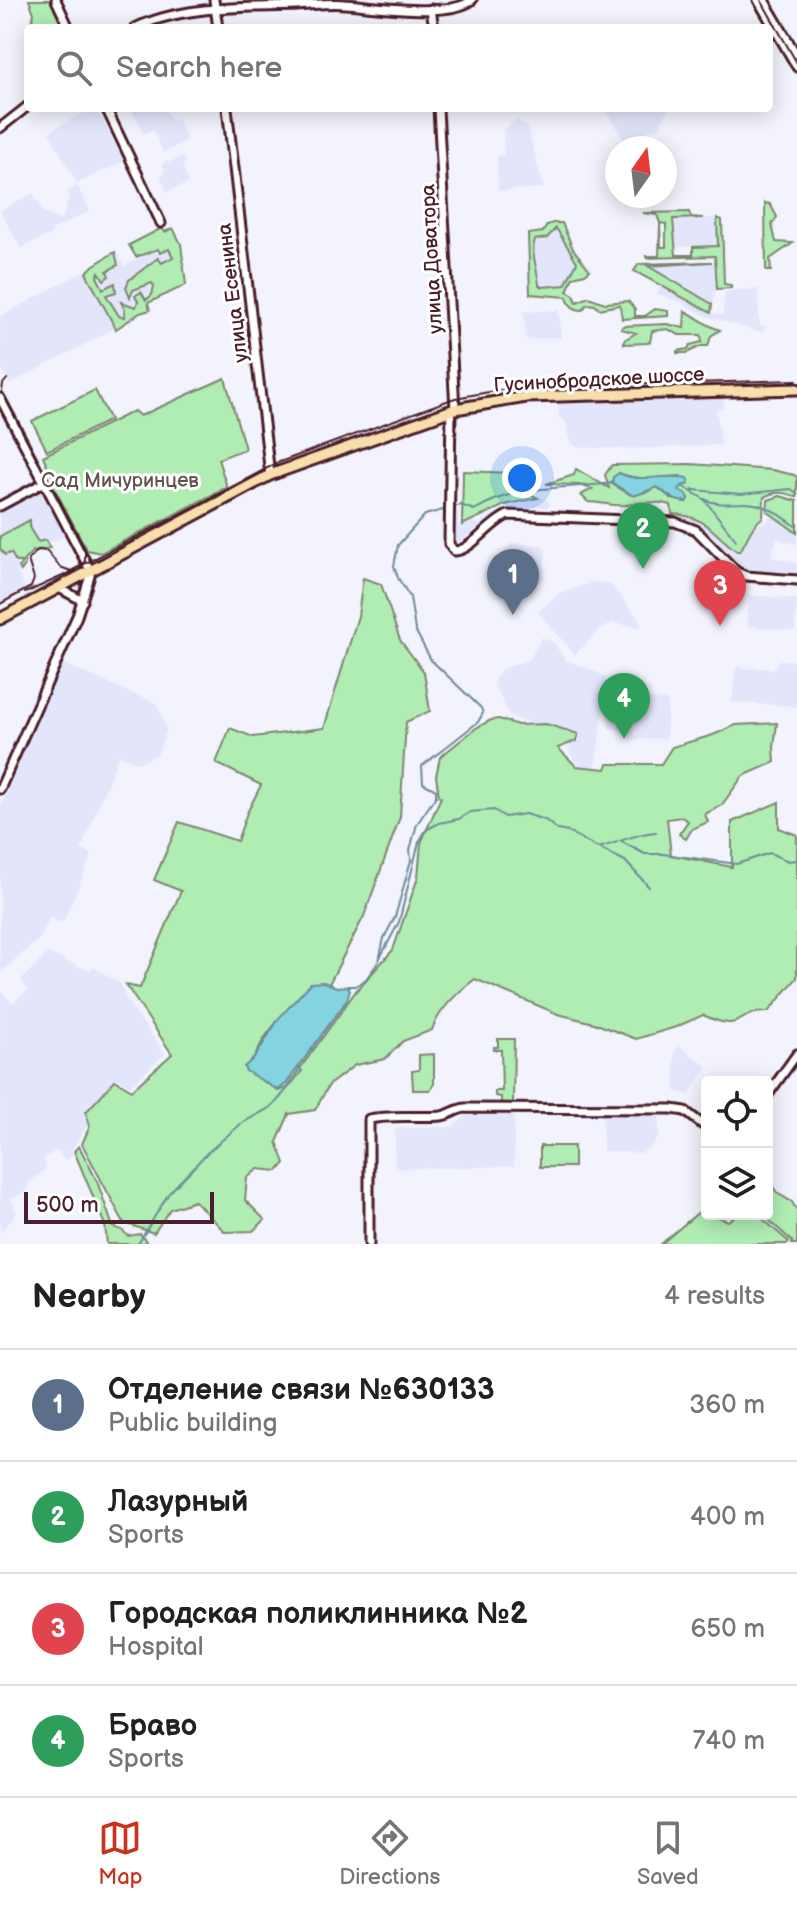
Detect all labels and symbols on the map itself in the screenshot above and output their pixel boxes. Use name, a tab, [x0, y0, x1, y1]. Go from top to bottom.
north arrow	[605, 136, 677, 208]
street label: улица Доватора	[416, 183, 448, 335]
street label: улица Есенина	[213, 222, 253, 364]
street label: Гусинобродское шоссе	[493, 362, 705, 398]
your location	[502, 458, 542, 498]
park label: Сад Мичуринцев	[41, 469, 199, 493]
pin: 2	[617, 503, 669, 569]
pin: 1	[487, 549, 539, 615]
pin: 3	[694, 560, 746, 626]
pin: 4	[598, 673, 650, 739]
scale bar	[24, 1188, 214, 1224]

